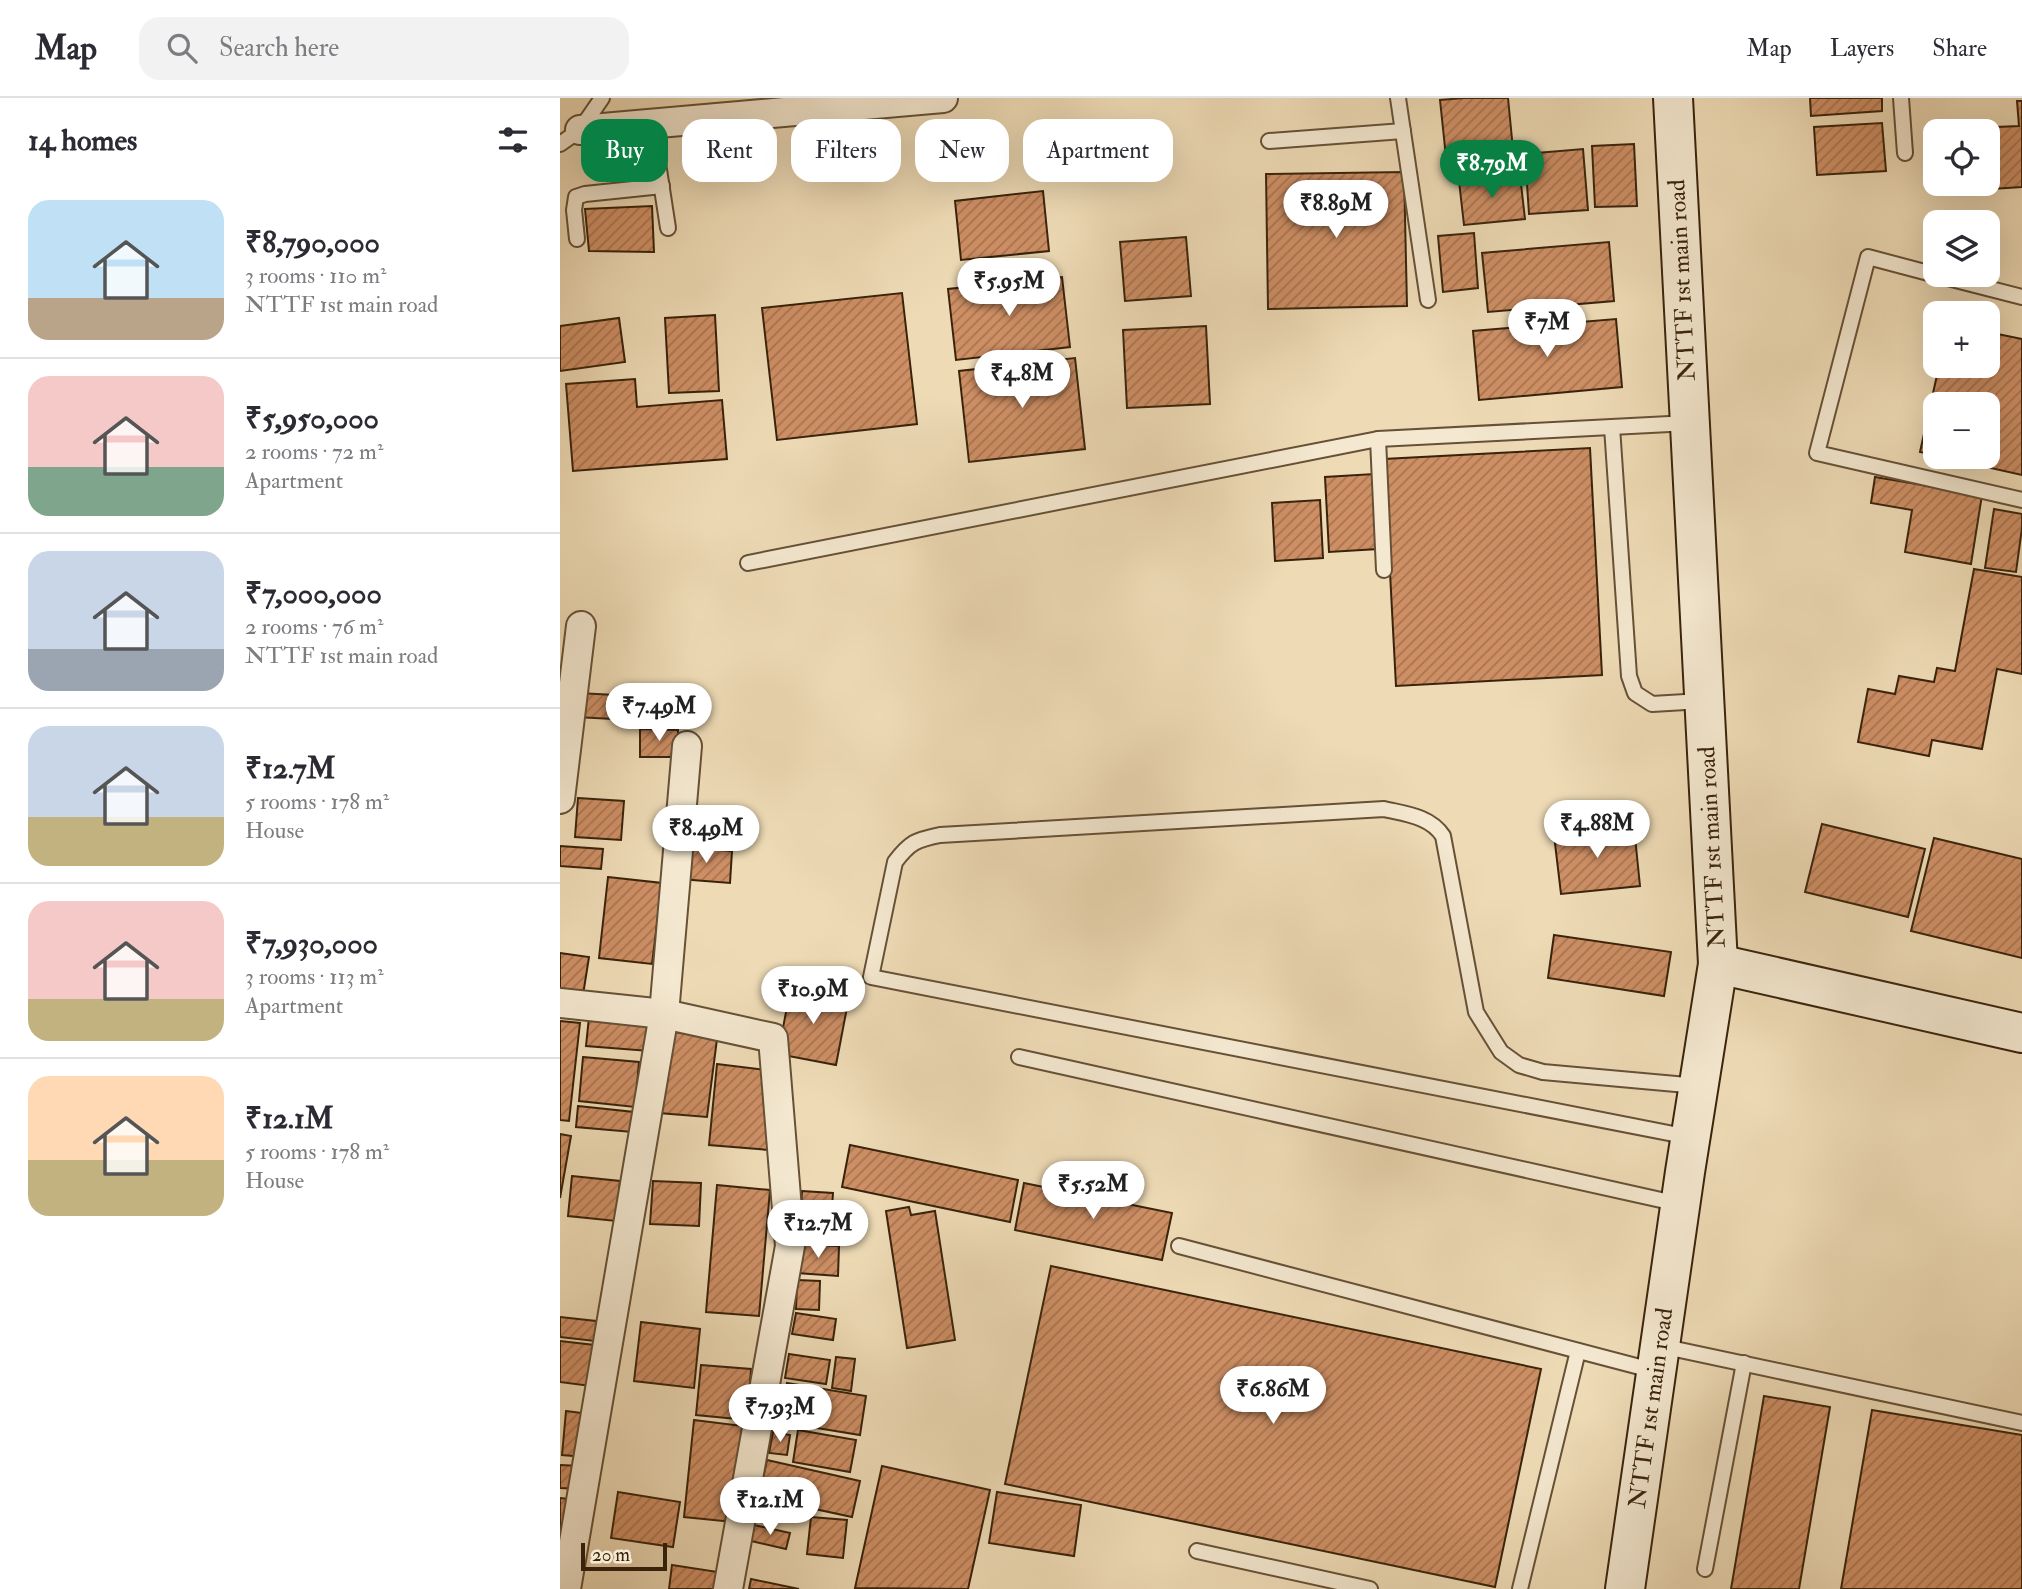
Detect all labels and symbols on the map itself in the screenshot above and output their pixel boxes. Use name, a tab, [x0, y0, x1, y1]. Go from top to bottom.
pin: ₹8.79M	[1435, 140, 1549, 200]
street label: NTTF 1st main road	[1661, 178, 1703, 382]
pin: ₹8.89M	[1279, 180, 1393, 240]
pin: ₹5.95M	[952, 258, 1066, 318]
pin: ₹7M	[1513, 300, 1581, 359]
pin: ₹4.8M	[973, 350, 1071, 410]
pin: ₹7.49M	[602, 684, 716, 743]
street label: NTTF 1st main road	[1691, 745, 1733, 949]
pin: ₹4.88M	[1540, 800, 1654, 860]
pin: ₹8.49M	[649, 806, 763, 865]
pin: ₹10.9M	[756, 967, 870, 1026]
pin: ₹5.52M	[1036, 1162, 1150, 1221]
pin: ₹12.7M	[761, 1200, 875, 1260]
street label: NTTF 1st main road	[1622, 1306, 1680, 1510]
pin: ₹6.86M	[1216, 1366, 1330, 1426]
pin: ₹7.93M	[723, 1384, 837, 1444]
pin: ₹12.1M	[713, 1478, 827, 1537]
scale bar	[581, 1540, 667, 1572]

